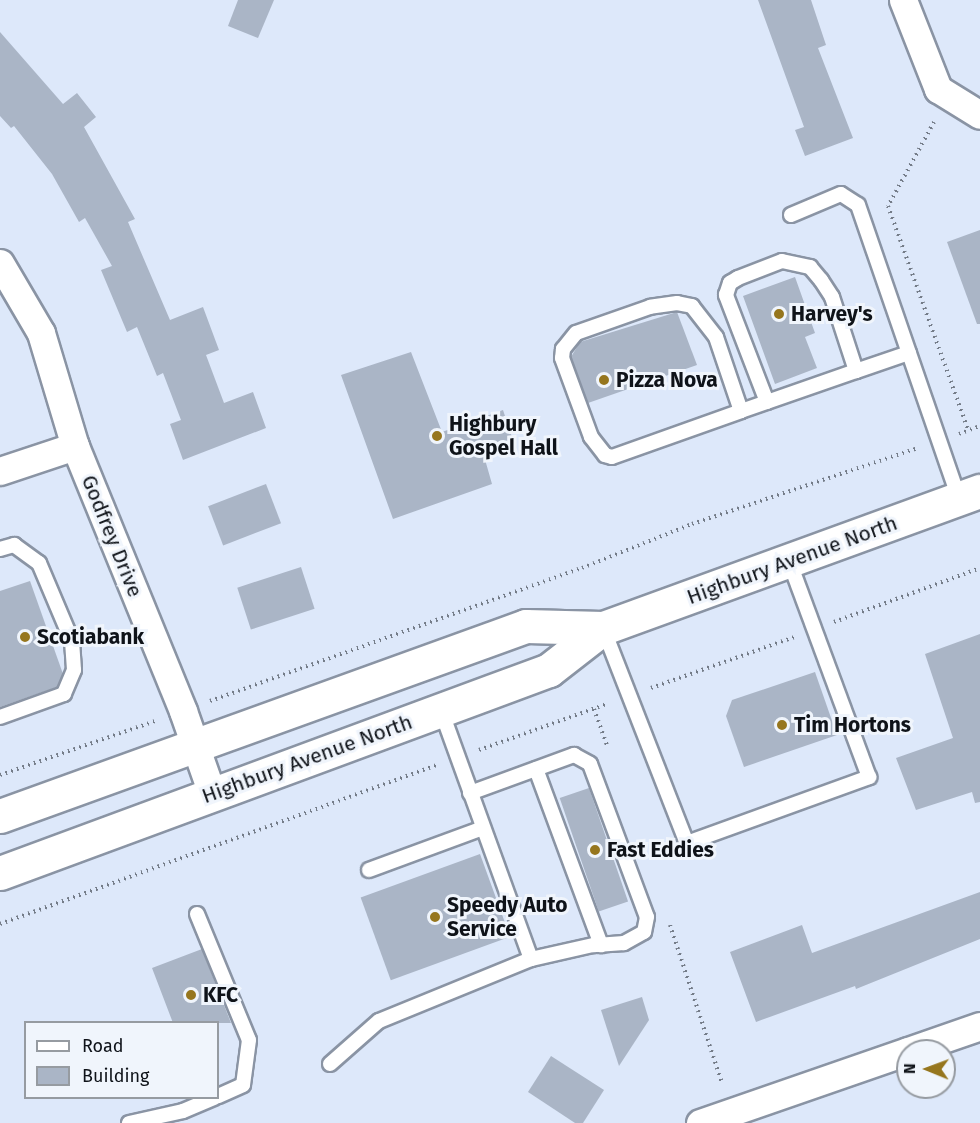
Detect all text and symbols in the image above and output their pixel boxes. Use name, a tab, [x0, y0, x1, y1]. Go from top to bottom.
place label: Harvey's	[791, 301, 873, 327]
marker: Harvey's	[772, 307, 786, 321]
place label: Pizza Nova	[616, 367, 718, 393]
marker: Pizza Nova	[597, 373, 611, 387]
place label: Highbury Gospel Hall	[449, 411, 558, 461]
marker: Highbury Gospel Hall	[430, 429, 444, 443]
street label: Godfrey Drive	[76, 471, 148, 601]
street label: Highbury Avenue North	[683, 510, 901, 610]
place label: Scotiabank	[37, 624, 144, 650]
marker: Scotiabank	[18, 630, 32, 644]
street label: Highbury Avenue North	[198, 709, 416, 809]
place label: Tim Hortons	[794, 712, 911, 738]
marker: Tim Hortons	[775, 718, 789, 732]
place label: Fast Eddies	[607, 837, 714, 863]
marker: Fast Eddies	[588, 843, 602, 857]
place label: Speedy Auto Service	[447, 892, 568, 942]
marker: Speedy Auto Service	[428, 910, 442, 924]
place label: KFC	[203, 982, 238, 1008]
marker: KFC	[184, 988, 198, 1002]
legend	[24, 1021, 219, 1099]
text: Road	[82, 1035, 124, 1057]
north arrow	[896, 1039, 956, 1099]
text: N	[900, 1063, 919, 1074]
text: Building	[82, 1065, 149, 1087]

